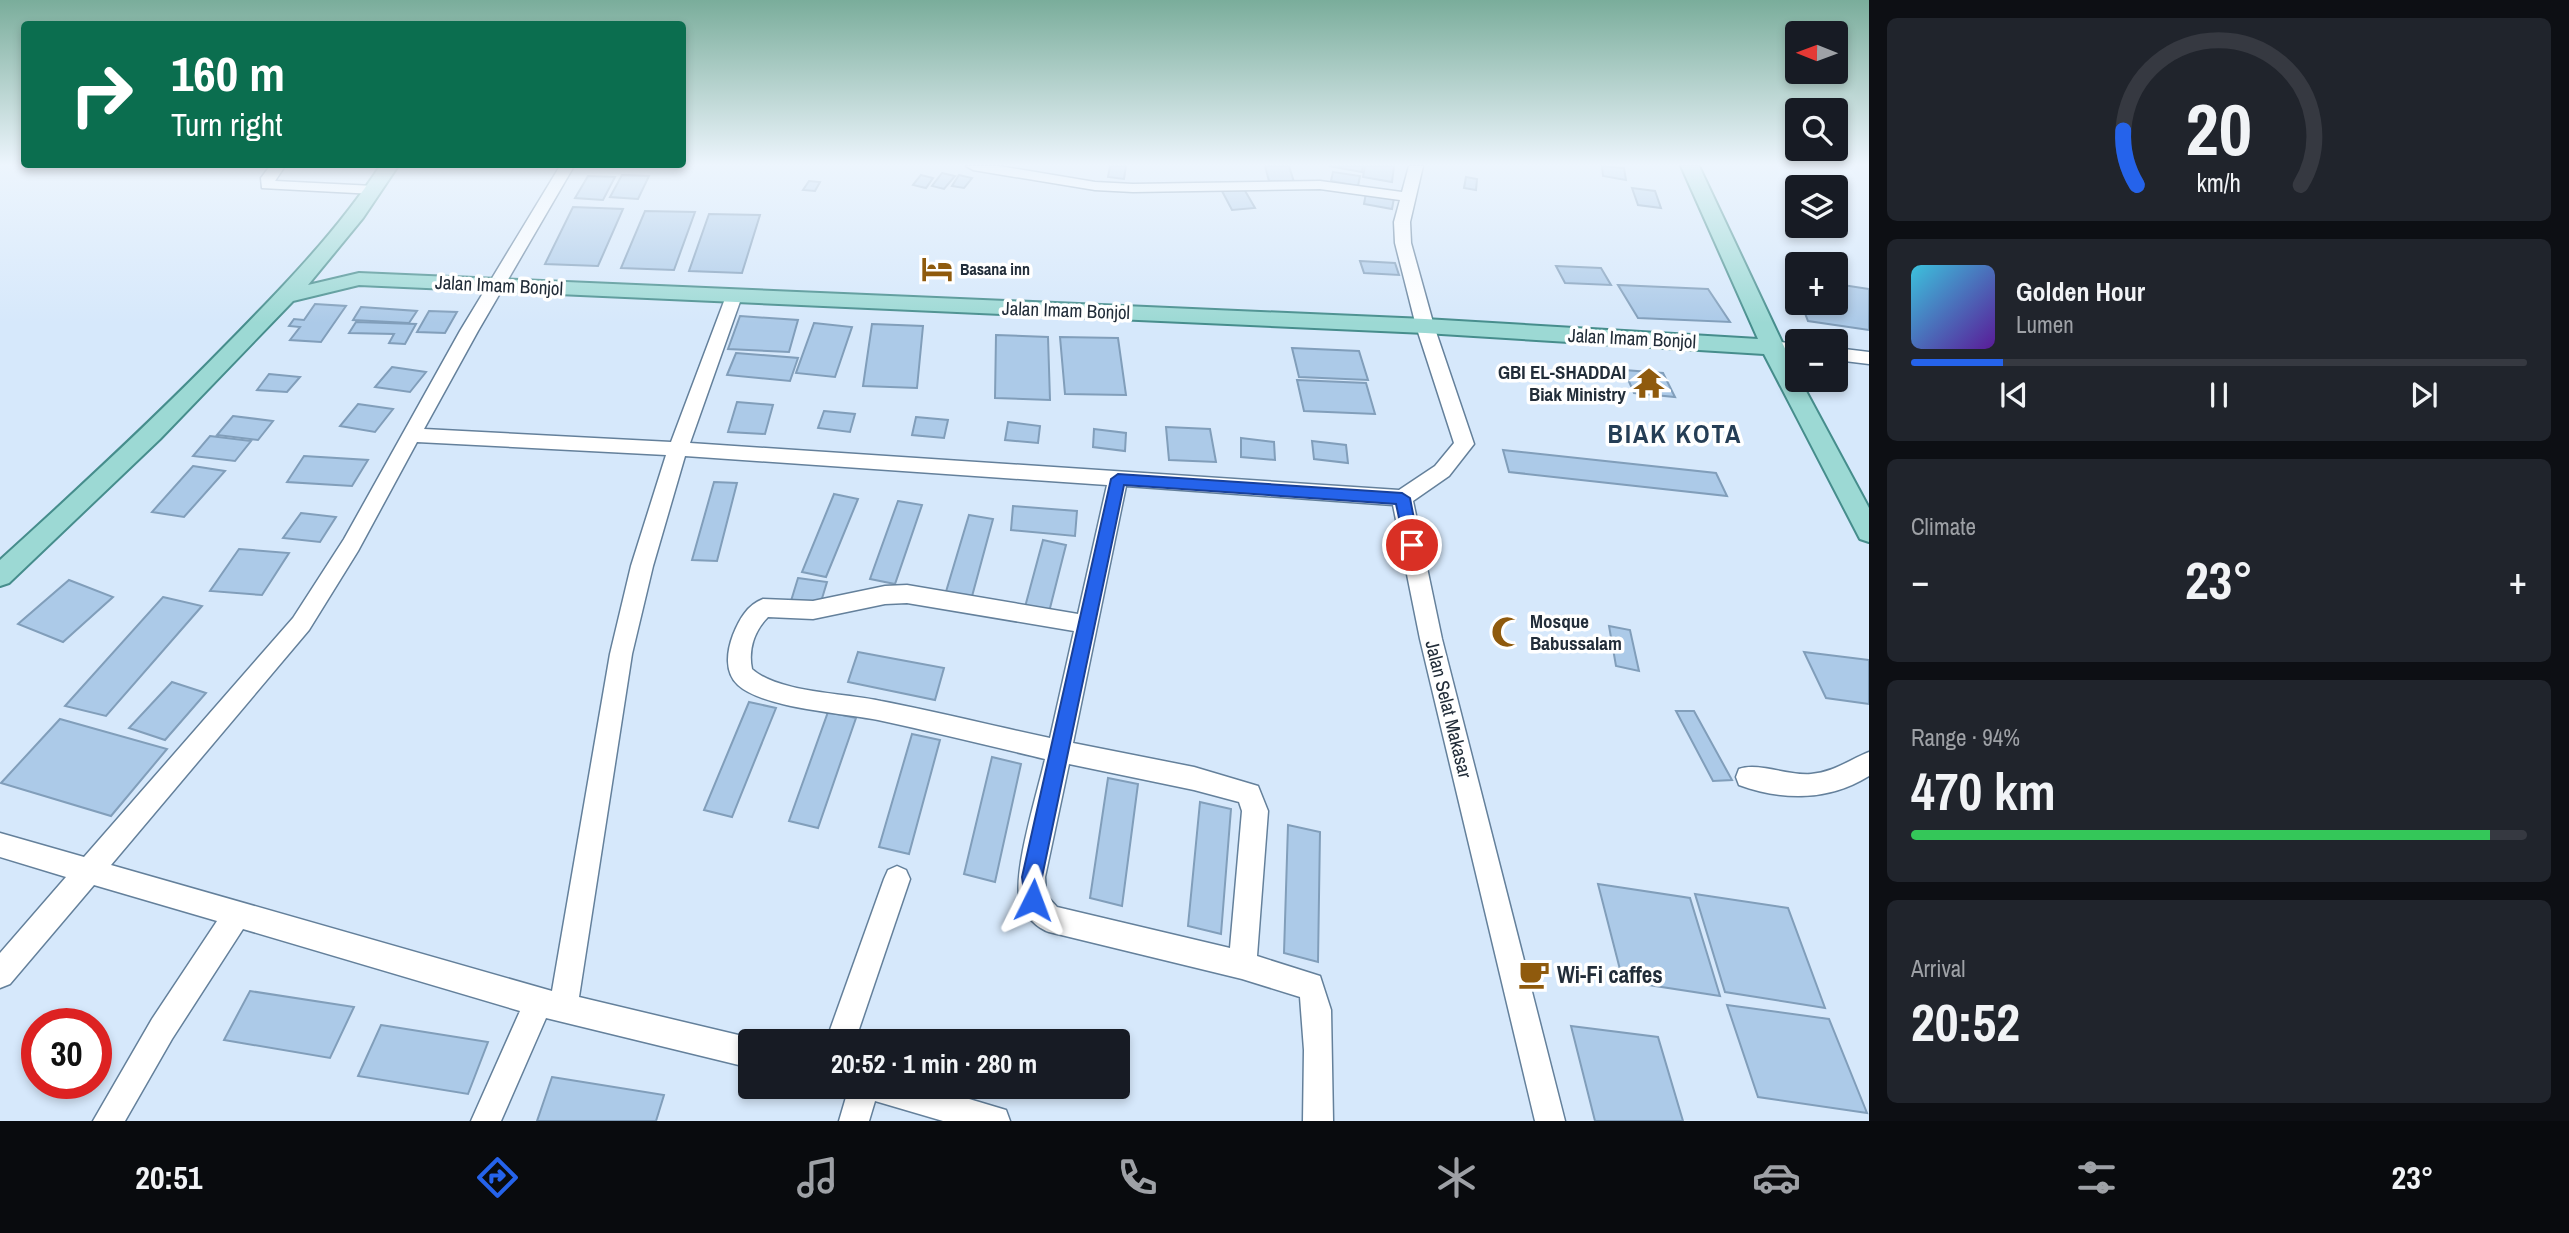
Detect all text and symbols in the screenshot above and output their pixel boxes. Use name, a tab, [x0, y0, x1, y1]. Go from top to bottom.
north arrow	[1785, 21, 1848, 84]
map controls	[1785, 21, 1848, 392]
text: 160 m	[171, 40, 285, 106]
icon: right	[56, 49, 147, 140]
text: 20	[2186, 81, 2252, 179]
button: search	[1785, 98, 1848, 161]
text: Turn right	[171, 103, 283, 146]
text: km/h	[2197, 166, 2241, 200]
button: layers	[1785, 175, 1848, 238]
hotel icon: Basana inn	[920, 252, 954, 286]
button: +	[1785, 252, 1848, 315]
place label: Basana inn	[960, 258, 1030, 280]
street label: Jalan Imam Bonjol	[434, 269, 564, 301]
text: Golden Hour	[2016, 274, 2145, 309]
street label: Jalan Imam Bonjol	[1002, 295, 1130, 325]
text: Lumen	[2016, 309, 2074, 340]
street label: Jalan Imam Bonjol	[1567, 322, 1697, 354]
button: −	[1785, 329, 1848, 392]
place label: GBI EL-SHADDAI Biak Ministry	[1498, 359, 1626, 407]
temple icon: GBI EL-SHADDAI Biak Ministry	[1632, 366, 1666, 400]
icon: previous	[1995, 376, 2033, 414]
icon: pause	[2200, 376, 2238, 414]
icon: next	[2405, 376, 2443, 414]
district label: BIAK KOTA	[1608, 416, 1742, 451]
text: Climate	[1911, 511, 1976, 542]
pin	[1382, 515, 1442, 575]
icon: arrive	[1393, 526, 1431, 564]
text: 23°	[2185, 545, 2253, 615]
text: −	[1911, 555, 1929, 606]
text: +	[2509, 555, 2527, 606]
place label: Mosque Babussalam	[1530, 608, 1622, 656]
mosque icon: Mosque Babussalam	[1490, 615, 1524, 649]
street label: Jalan Selat Makasar	[1419, 637, 1479, 781]
text: Range · 94%	[1911, 722, 2020, 753]
text: 470 km	[1911, 756, 2056, 826]
position arrow	[996, 863, 1070, 937]
text: Arrival	[1911, 953, 1966, 984]
cafe icon: Wi-Fi caffes	[1517, 957, 1551, 991]
place label: Wi-Fi caffes	[1557, 959, 1663, 990]
text: 20:52	[1911, 987, 2020, 1057]
speed limit sign: 30	[21, 1008, 112, 1099]
text: 20:52 · 1 min · 280 m	[831, 1046, 1037, 1081]
icon: directions	[473, 1153, 522, 1202]
icon: music	[793, 1153, 842, 1202]
icon: phone	[1113, 1153, 1162, 1202]
icon: climate	[1432, 1153, 1481, 1202]
icon: car	[1752, 1153, 1801, 1202]
icon: filters	[2072, 1153, 2121, 1202]
text: 20:51	[135, 1156, 202, 1199]
text: 23°	[2392, 1156, 2434, 1199]

